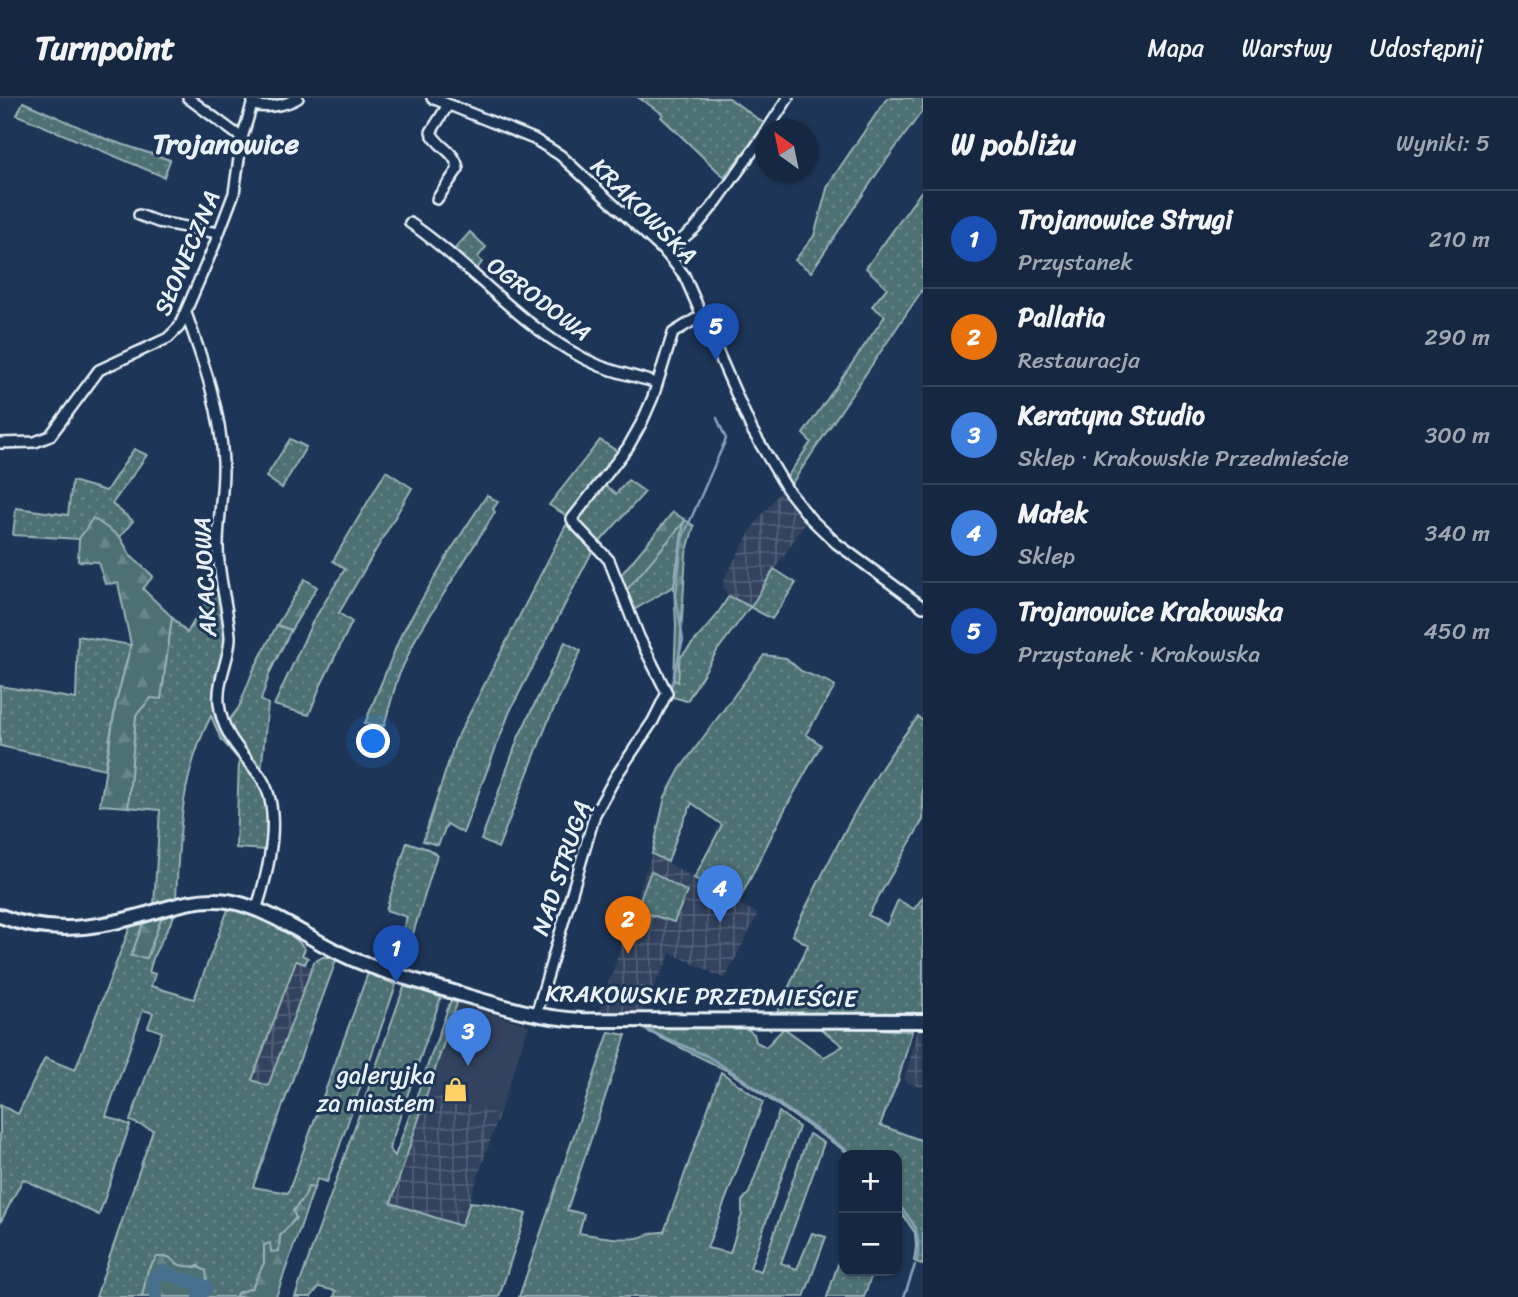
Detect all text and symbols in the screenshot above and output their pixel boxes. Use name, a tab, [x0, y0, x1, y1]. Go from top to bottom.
text: Turnpoint	[35, 19, 175, 77]
text: Mapa	[1147, 27, 1204, 69]
text: Warstwy	[1242, 27, 1332, 69]
text: Udostępnij	[1370, 27, 1483, 69]
text: W pobliżu	[951, 117, 1076, 171]
district label: Trojanowice	[153, 119, 300, 168]
north arrow	[755, 119, 818, 182]
text: Wyniki: 5	[1396, 123, 1490, 164]
street label: KRAKOWSKA	[580, 147, 708, 275]
street label: SŁONECZNA	[142, 184, 232, 322]
text: Trojanowice Strugi	[1018, 196, 1232, 242]
text: 1	[969, 219, 979, 260]
text: 210 m	[1429, 219, 1490, 260]
text: Przystanek	[1018, 242, 1133, 283]
street label: OGRODOWA	[477, 245, 601, 353]
text: Pallatia	[1018, 294, 1105, 340]
pin: 5	[693, 303, 739, 361]
text: 2	[967, 317, 981, 358]
text: 290 m	[1424, 317, 1490, 358]
text: Restauracja	[1018, 340, 1140, 381]
text: Keratyna Studio	[1018, 392, 1205, 438]
text: 3	[968, 415, 980, 456]
text: 300 m	[1425, 415, 1490, 456]
text: Sklep · Krakowskie Przedmieście	[1018, 438, 1349, 479]
text: Małek	[1018, 490, 1088, 536]
text: 4	[967, 513, 981, 554]
text: 340 m	[1425, 513, 1490, 554]
street label: AKACJOWA	[181, 516, 229, 639]
text: Sklep	[1018, 536, 1075, 577]
text: Trojanowice Krakowska	[1018, 588, 1283, 634]
text: 5	[967, 611, 981, 652]
text: 450 m	[1423, 611, 1490, 652]
text: Przystanek · Krakowska	[1018, 634, 1260, 675]
your location	[356, 724, 390, 758]
street label: NAD STRUGĄ	[519, 795, 603, 941]
pin: 4	[697, 865, 743, 923]
pin: 2	[605, 896, 651, 954]
pin: 1	[373, 925, 419, 983]
street label: KRAKOWSKIE PRZEDMIEŚCIE	[545, 972, 859, 1020]
pin: 3	[445, 1008, 491, 1066]
place label: galeryjka za miastem	[316, 1054, 435, 1124]
shop icon: galeryjka za miastem	[441, 1075, 469, 1103]
map controls	[839, 1150, 902, 1276]
button: +	[839, 1150, 902, 1213]
button: −	[839, 1213, 902, 1276]

